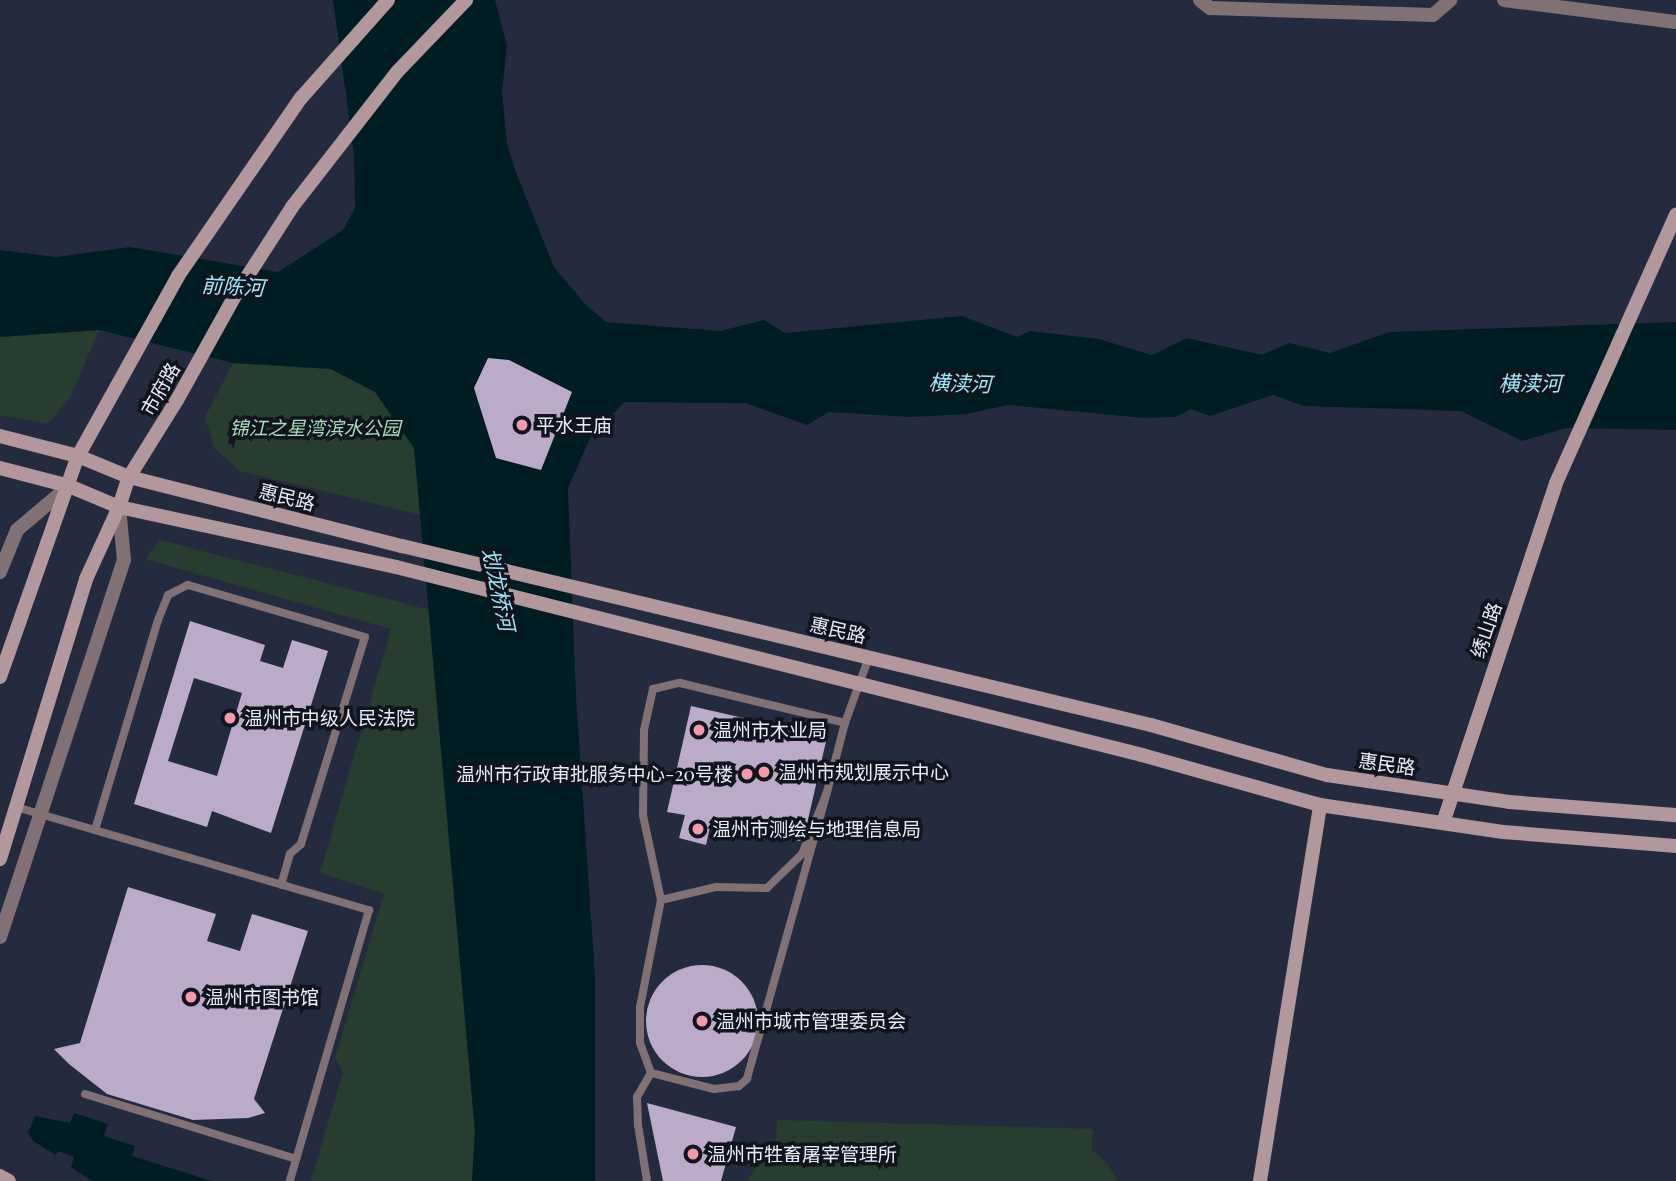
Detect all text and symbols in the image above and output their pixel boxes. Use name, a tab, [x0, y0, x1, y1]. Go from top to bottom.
water label: 前陈河	[201, 271, 265, 299]
street label: 市府路	[136, 359, 184, 419]
water label: 横渎河	[928, 368, 992, 396]
water label: 横渎河	[1499, 369, 1561, 395]
place label: 平水王庙	[536, 414, 612, 436]
park label: 锦江之星湾滨水公园	[230, 417, 400, 439]
marker: 平水王庙	[514, 417, 530, 433]
street label: 惠民路	[257, 479, 317, 515]
water label: 划龙桥河	[479, 545, 521, 633]
street label: 绣山路	[1466, 599, 1506, 661]
street label: 惠民路	[808, 612, 868, 648]
place label: 温州市中级人民法院	[244, 707, 415, 729]
marker: 温州市中级人民法院	[222, 710, 238, 726]
place label: 温州市木业局	[713, 719, 827, 741]
marker: 温州市木业局	[691, 722, 707, 738]
street label: 惠民路	[1357, 749, 1417, 779]
place label: 温州市规划展示中心	[778, 761, 949, 783]
place label: 温州市行政审批服务中心-20号楼	[456, 763, 733, 785]
marker: 温州市规划展示中心	[756, 764, 772, 780]
marker: 温州市行政审批服务中心-20号楼	[739, 766, 755, 782]
place label: 温州市测绘与地理信息局	[712, 818, 921, 840]
marker: 温州市测绘与地理信息局	[690, 821, 706, 837]
place label: 温州市图书馆	[205, 986, 319, 1008]
marker: 温州市图书馆	[183, 989, 199, 1005]
place label: 温州市城市管理委员会	[716, 1010, 906, 1032]
marker: 温州市城市管理委员会	[694, 1013, 710, 1029]
place label: 温州市牲畜屠宰管理所	[707, 1143, 897, 1165]
marker: 温州市牲畜屠宰管理所	[685, 1146, 701, 1162]

